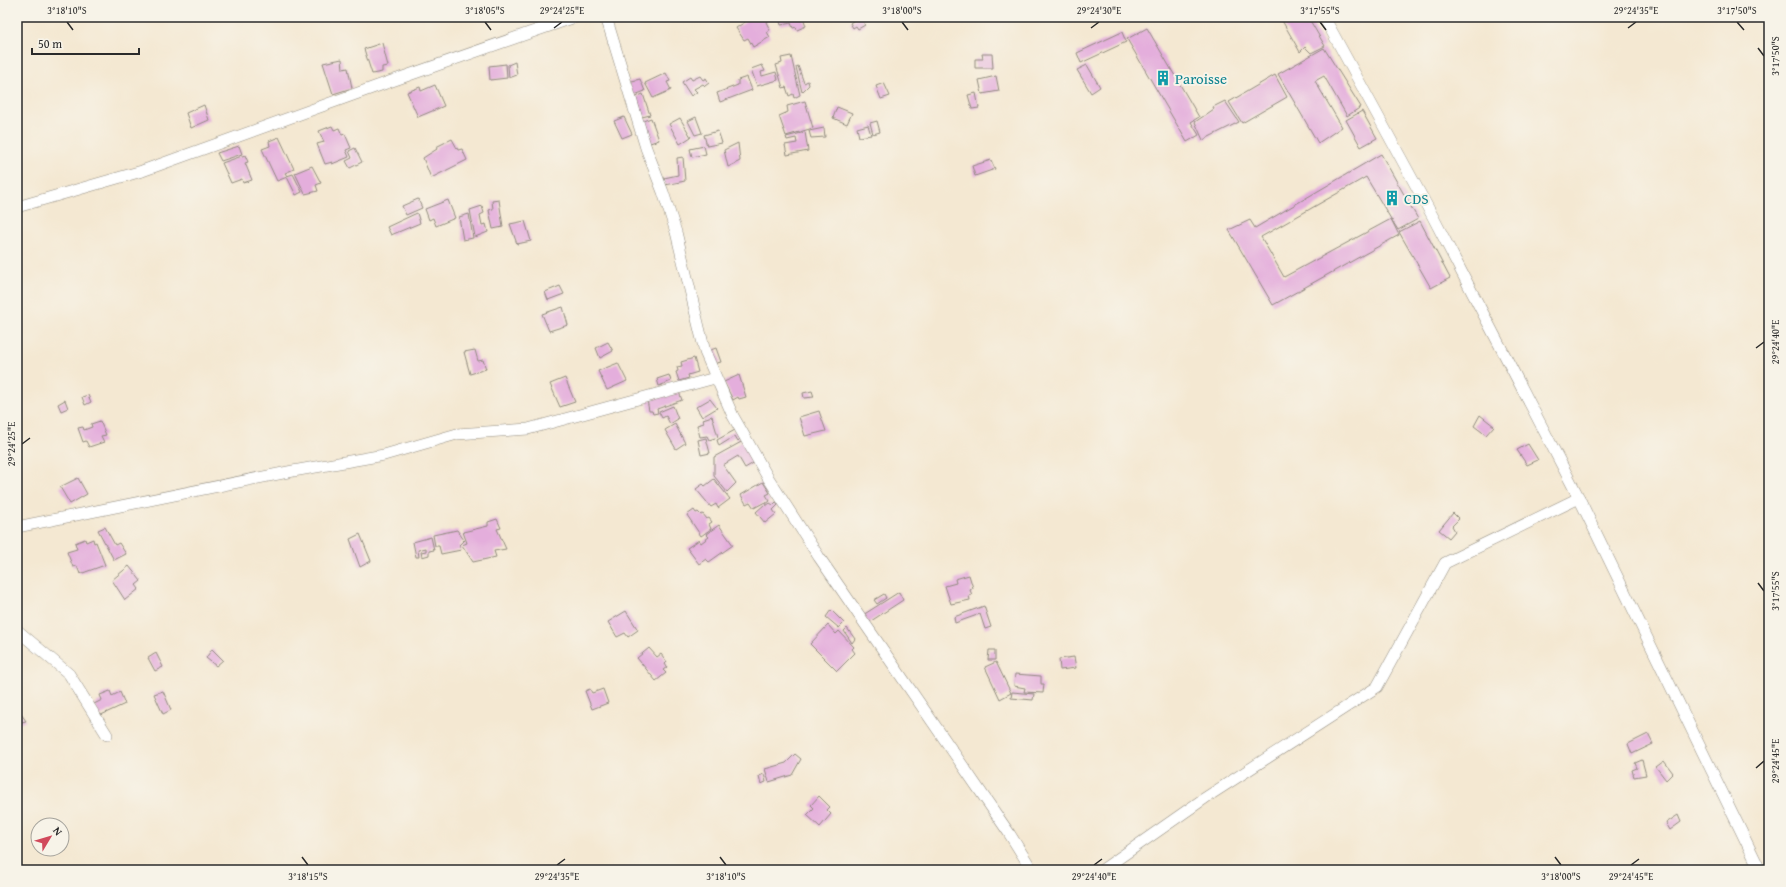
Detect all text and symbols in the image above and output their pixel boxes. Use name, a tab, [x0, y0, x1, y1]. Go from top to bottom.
text: 3°18'10"S	[47, 3, 87, 18]
text: 3°18'05"S	[465, 3, 505, 18]
text: 29°24'25"E	[540, 3, 584, 18]
text: 3°18'00"S	[882, 3, 922, 18]
text: 29°24'30"E	[1077, 3, 1121, 18]
text: 3°17'55"S	[1300, 3, 1340, 18]
text: 29°24'35"E	[1614, 3, 1658, 18]
text: 3°17'50"S	[1717, 3, 1757, 18]
scale bar	[32, 30, 139, 56]
text: 50 m	[38, 35, 62, 52]
text: 3°17'50"S	[1768, 36, 1783, 76]
place label: Paroisse	[1175, 68, 1227, 89]
building icon: Paroisse	[1154, 69, 1172, 87]
place label: CDS	[1404, 188, 1429, 209]
building icon: CDS	[1383, 189, 1401, 207]
text: 29°24'40"E	[1768, 320, 1783, 364]
text: 29°24'25"E	[4, 422, 19, 466]
text: 3°17'55"S	[1768, 571, 1783, 611]
text: 29°24'45"E	[1768, 739, 1783, 783]
north arrow	[30, 817, 70, 857]
text: N	[49, 823, 67, 839]
text: 3°18'15"S	[288, 869, 328, 884]
text: 29°24'35"E	[535, 869, 579, 884]
text: 3°18'10"S	[706, 869, 746, 884]
text: 29°24'40"E	[1072, 869, 1116, 884]
text: 3°18'00"S	[1541, 869, 1581, 884]
text: 29°24'45"E	[1609, 869, 1653, 884]

